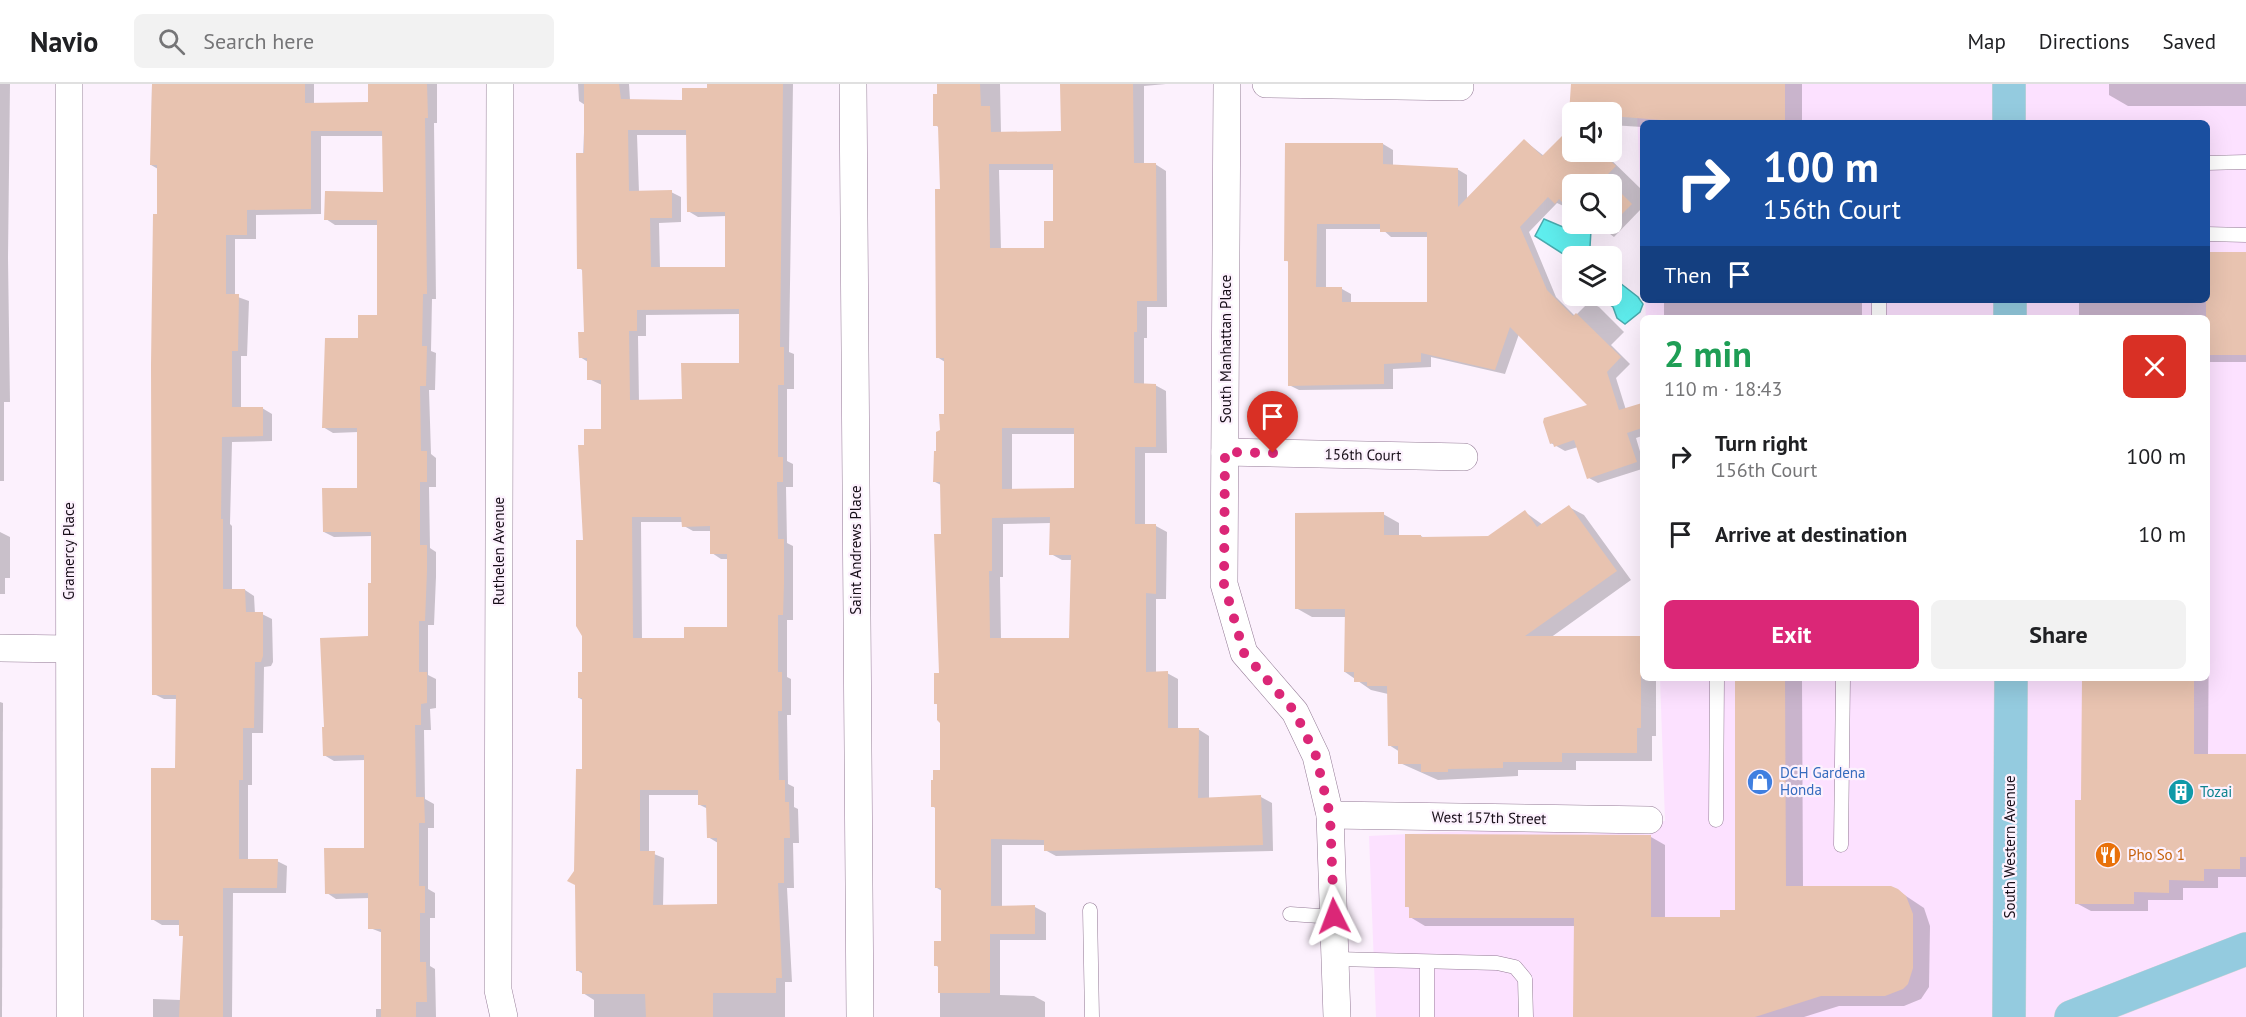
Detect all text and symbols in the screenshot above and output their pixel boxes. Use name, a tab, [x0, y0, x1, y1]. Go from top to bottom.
search box	[134, 14, 554, 68]
text: Navio	[30, 23, 98, 60]
icon: search	[155, 25, 188, 58]
text: Search here	[203, 27, 314, 55]
text: Map	[1967, 28, 2006, 55]
text: Directions	[2039, 28, 2130, 55]
text: Saved	[2163, 28, 2216, 55]
map controls	[1562, 102, 1622, 306]
button: sound	[1562, 102, 1622, 162]
text: 100 m	[1763, 139, 1879, 194]
icon: right	[1664, 144, 1742, 222]
button: search	[1562, 174, 1622, 234]
text: 156th Court	[1763, 192, 1901, 226]
button: layers	[1562, 246, 1622, 306]
icon: arrive	[1723, 258, 1756, 291]
text: Then	[1664, 261, 1711, 289]
street label: South Manhattan Place	[1216, 275, 1235, 423]
text: 2 min	[1664, 330, 1752, 377]
button: close	[2123, 335, 2186, 398]
text: 110 m · 18:43	[1664, 376, 1782, 402]
pin	[1247, 391, 1298, 453]
icon: arrive	[1256, 400, 1289, 433]
text: Turn right	[1715, 429, 1807, 457]
icon: right	[1664, 440, 1697, 473]
text: 100 m	[2126, 442, 2186, 470]
street label: 156th Court	[1325, 444, 1401, 465]
text: 156th Court	[1715, 457, 1817, 483]
street label: Saint Andrews Place	[846, 485, 865, 615]
street label: Ruthelen Avenue	[489, 497, 508, 605]
street label: Gramercy Place	[59, 502, 78, 600]
icon: arrive	[1664, 518, 1697, 551]
text: Arrive at destination	[1715, 520, 1907, 548]
text: 10 m	[2138, 520, 2186, 548]
button: Exit	[1664, 600, 1919, 669]
button: Share	[1931, 600, 2186, 669]
place label: DCH Gardena Honda	[1780, 763, 1866, 799]
shop icon: DCH Gardena Honda	[1745, 767, 1775, 797]
street label: South Western Avenue	[2000, 775, 2019, 919]
building icon: Tozai	[2166, 777, 2196, 807]
place label: Tozai	[2200, 782, 2232, 801]
street label: West 157th Street	[1432, 807, 1546, 828]
restaurant icon: Pho So 1	[2093, 840, 2123, 870]
place label: Pho So 1	[2128, 845, 2185, 864]
position arrow	[1302, 884, 1366, 948]

